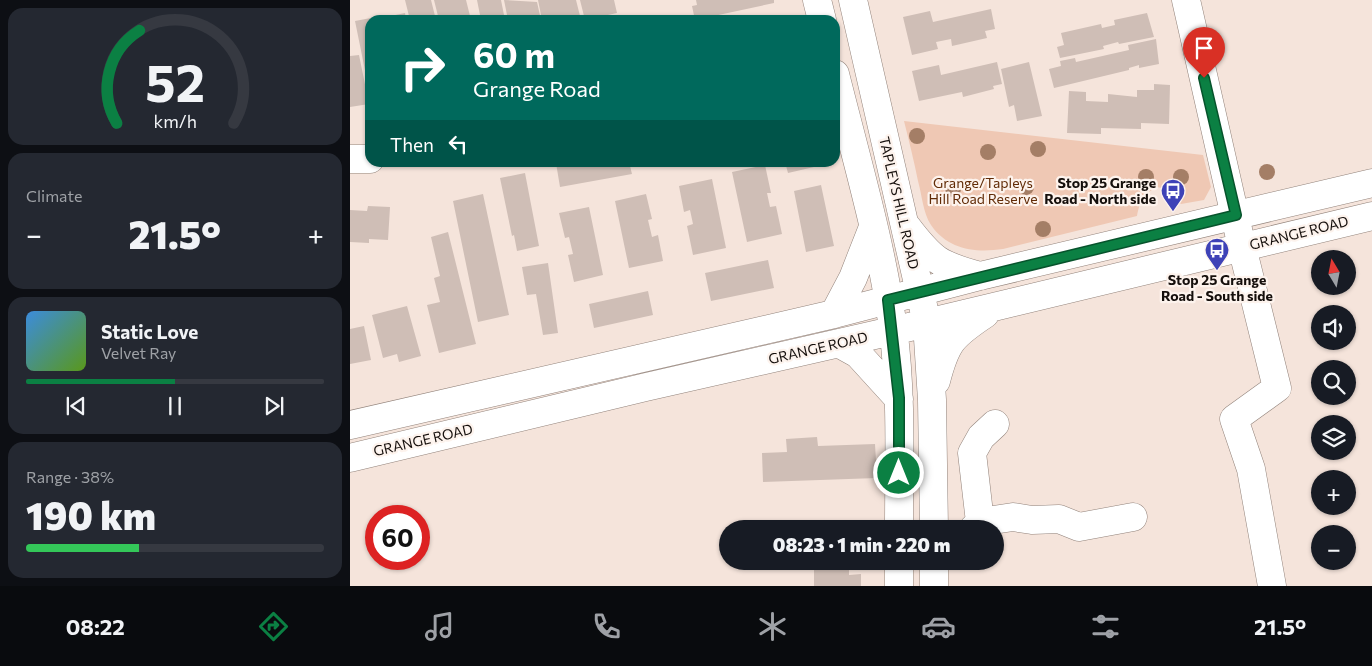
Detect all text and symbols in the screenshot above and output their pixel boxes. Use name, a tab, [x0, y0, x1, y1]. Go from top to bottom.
pin	[1183, 27, 1225, 78]
text: 60 m	[473, 32, 555, 75]
icon: arrive	[1190, 34, 1218, 62]
icon: right	[390, 35, 455, 100]
text: 52	[145, 49, 205, 113]
text: Grange Road	[473, 75, 601, 102]
text: km/h	[153, 110, 197, 132]
icon: left	[444, 130, 472, 158]
text: Then	[390, 133, 434, 156]
street label: TAPLEYS HILL ROAD	[876, 135, 923, 271]
park label: Grange/Tapleys Hill Road Reserve	[928, 174, 1038, 207]
place label: Stop 25 Grange Road - North side	[1044, 174, 1156, 207]
bus stop icon: Stop 25 Grange Road - North side	[1160, 178, 1186, 212]
text: Climate	[26, 186, 82, 205]
text: 21.5°	[128, 210, 221, 257]
street label: GRANGE ROAD	[1248, 212, 1350, 253]
text: −	[26, 217, 42, 251]
text: +	[308, 217, 324, 251]
bus stop icon: Stop 25 Grange Road - South side	[1204, 237, 1230, 271]
north arrow	[1311, 250, 1356, 295]
map controls	[1311, 250, 1356, 570]
place label: Stop 25 Grange Road - South side	[1161, 271, 1273, 304]
button: sound	[1311, 305, 1356, 350]
text: Static Love	[101, 320, 198, 343]
street label: GRANGE ROAD	[767, 328, 869, 367]
text: Velvet Ray	[101, 343, 176, 362]
button: search	[1311, 360, 1356, 405]
icon: previous	[62, 392, 90, 420]
icon: pause	[161, 392, 189, 420]
icon: next	[260, 392, 288, 420]
button: layers	[1311, 415, 1356, 460]
street label: GRANGE ROAD	[372, 420, 474, 459]
position arrow	[872, 446, 924, 498]
text: Range · 38%	[26, 467, 114, 486]
button: +	[1311, 470, 1356, 515]
text: 190 km	[26, 491, 156, 538]
speed limit sign: 60	[365, 505, 430, 570]
button: −	[1311, 525, 1356, 570]
text: 08:23 · 1 min · 220 m	[773, 533, 950, 556]
icon: directions	[256, 609, 291, 644]
icon: music	[422, 609, 457, 644]
icon: phone	[589, 609, 624, 644]
icon: climate	[755, 609, 790, 644]
icon: car	[921, 609, 956, 644]
icon: filters	[1088, 609, 1123, 644]
text: 08:22	[66, 613, 125, 640]
text: 21.5°	[1254, 613, 1306, 640]

